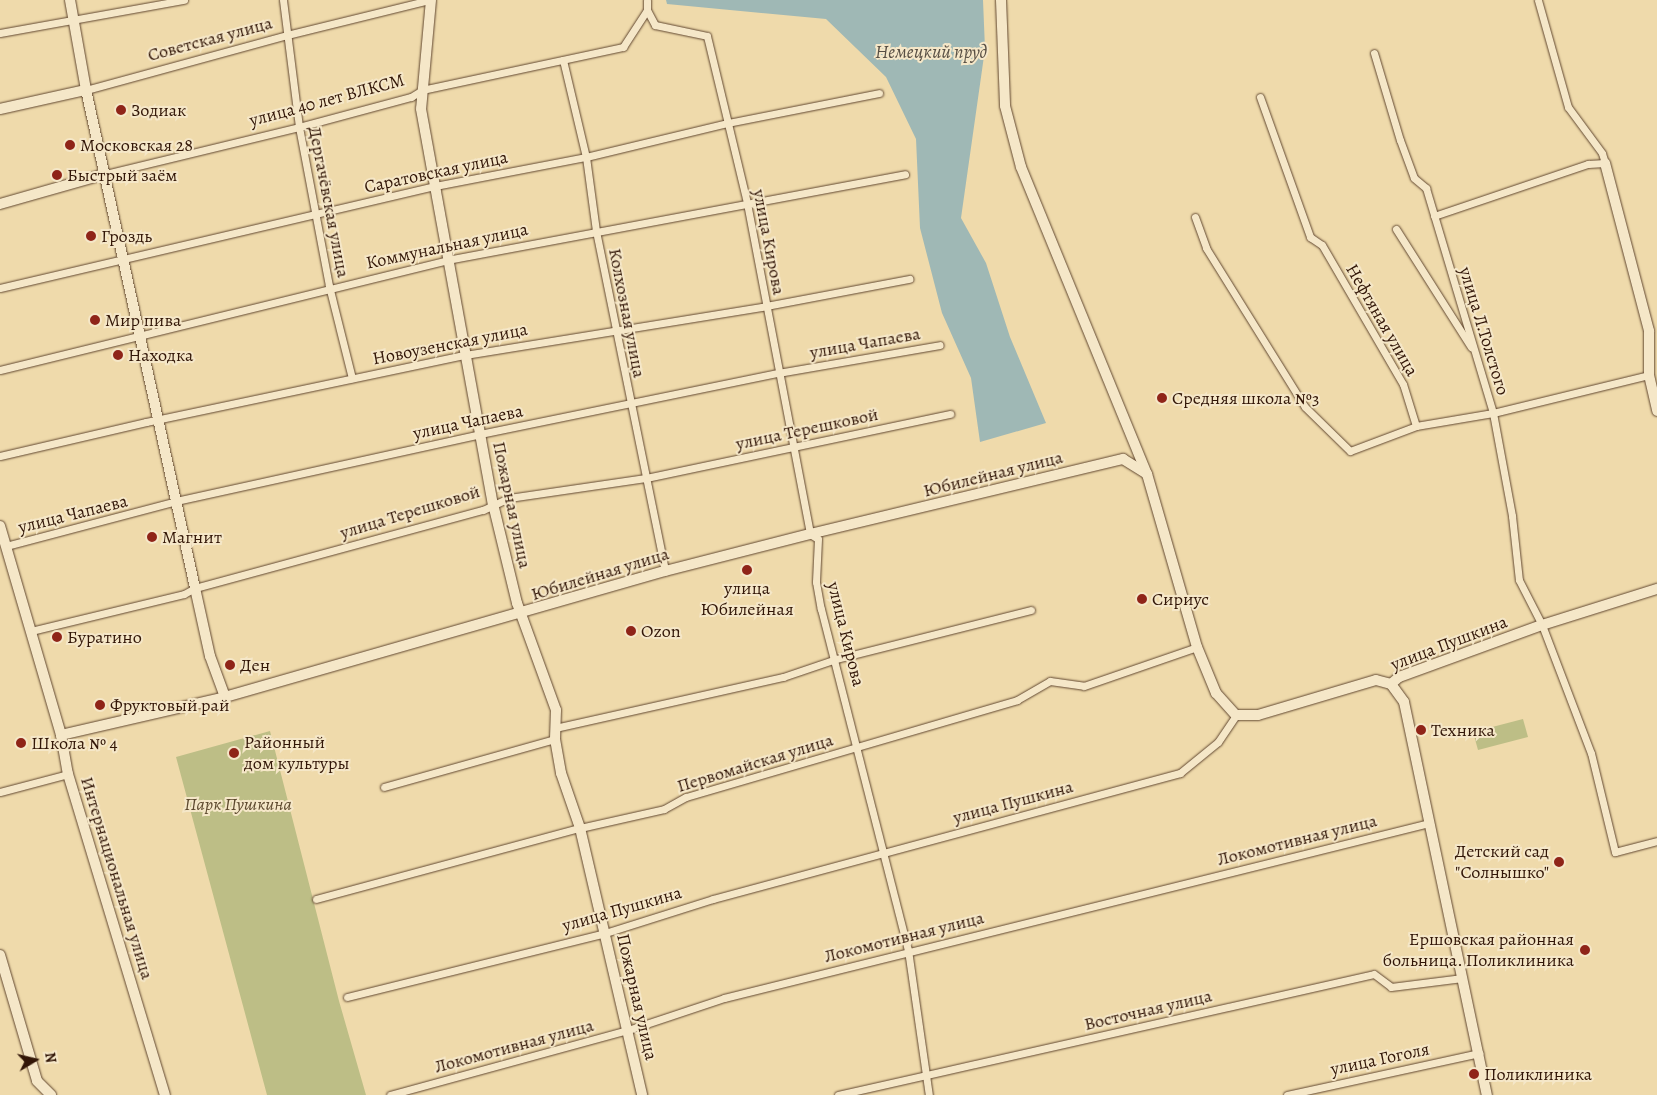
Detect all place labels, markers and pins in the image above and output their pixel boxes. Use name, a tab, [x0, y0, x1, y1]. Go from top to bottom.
place label: Зодиак	[131, 99, 186, 121]
marker: Зодиак	[115, 104, 127, 116]
place label: Московская 28	[80, 134, 193, 156]
marker: Московская 28	[64, 139, 76, 151]
place label: Быстрый заём	[67, 164, 177, 186]
marker: Быстрый заём	[51, 169, 63, 181]
place label: Гроздь	[101, 225, 152, 247]
marker: Гроздь	[85, 230, 97, 242]
place label: Мир пива	[105, 309, 181, 331]
marker: Мир пива	[89, 314, 101, 326]
place label: Находка	[128, 344, 193, 366]
marker: Находка	[112, 349, 124, 361]
place label: Средняя школа №3	[1172, 387, 1319, 409]
marker: Средняя школа №3	[1156, 392, 1168, 404]
place label: Магнит	[162, 526, 222, 548]
marker: Магнит	[146, 531, 158, 543]
marker: улица Юбилейная	[741, 564, 753, 576]
place label: улица Юбилейная	[700, 578, 794, 620]
place label: Сириус	[1152, 588, 1209, 610]
marker: Сириус	[1136, 593, 1148, 605]
place label: Ozon	[641, 620, 681, 642]
marker: Ozon	[625, 625, 637, 637]
place label: Буратино	[67, 626, 142, 648]
marker: Буратино	[51, 631, 63, 643]
place label: Ден	[240, 654, 270, 676]
marker: Ден	[224, 659, 236, 671]
place label: Фруктовый рай	[110, 694, 229, 716]
marker: Фруктовый рай	[94, 699, 106, 711]
place label: Техника	[1431, 719, 1495, 741]
marker: Техника	[1415, 724, 1427, 736]
place label: Школа № 4	[31, 732, 118, 754]
place label: Районный дом культуры	[244, 732, 349, 774]
marker: Школа № 4	[15, 737, 27, 749]
marker: Районный дом культуры	[228, 747, 240, 759]
place label: Детский сад "Солнышко"	[1455, 841, 1549, 884]
marker: Детский сад "Солнышко"	[1553, 856, 1565, 868]
place label: Ершовская районная больница. Поликлиника	[1382, 929, 1574, 972]
marker: Ершовская районная больница. Поликлиника	[1578, 943, 1592, 957]
place label: Поликлиника	[1484, 1063, 1592, 1085]
marker: Поликлиника	[1468, 1068, 1480, 1080]

